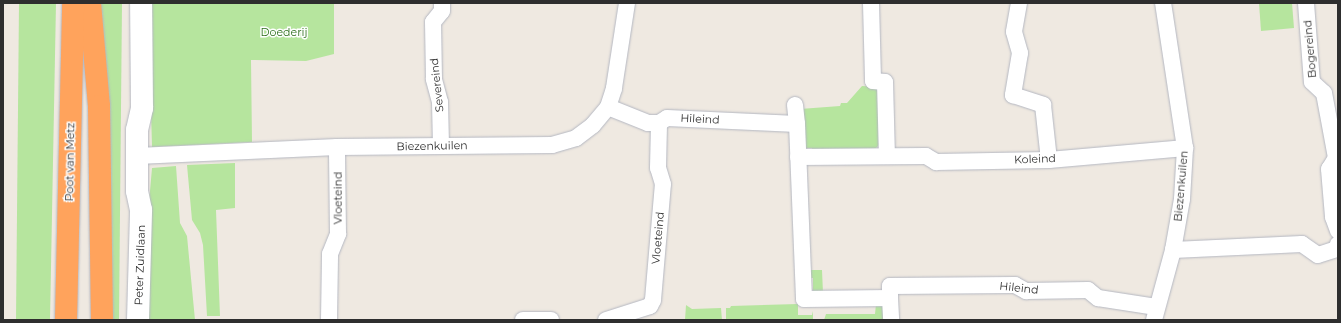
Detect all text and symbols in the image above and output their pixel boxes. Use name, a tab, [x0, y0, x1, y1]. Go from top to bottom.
street label: Bogereind	[1301, 19, 1319, 79]
park label: Doederij	[260, 25, 308, 39]
street label: Severeind	[428, 57, 446, 113]
street label: Hileind	[680, 111, 720, 127]
street label: Poot van Metz	[63, 123, 77, 201]
street label: Biezenkuilen	[396, 139, 468, 153]
street label: Biezenkuilen	[1171, 150, 1191, 222]
street label: Koleind	[1014, 152, 1056, 166]
street label: Vloeteind	[331, 172, 345, 224]
street label: Vloeteind	[649, 211, 667, 265]
street label: Peter Zuidlaan	[132, 224, 148, 306]
street label: Hileind	[999, 279, 1039, 297]

